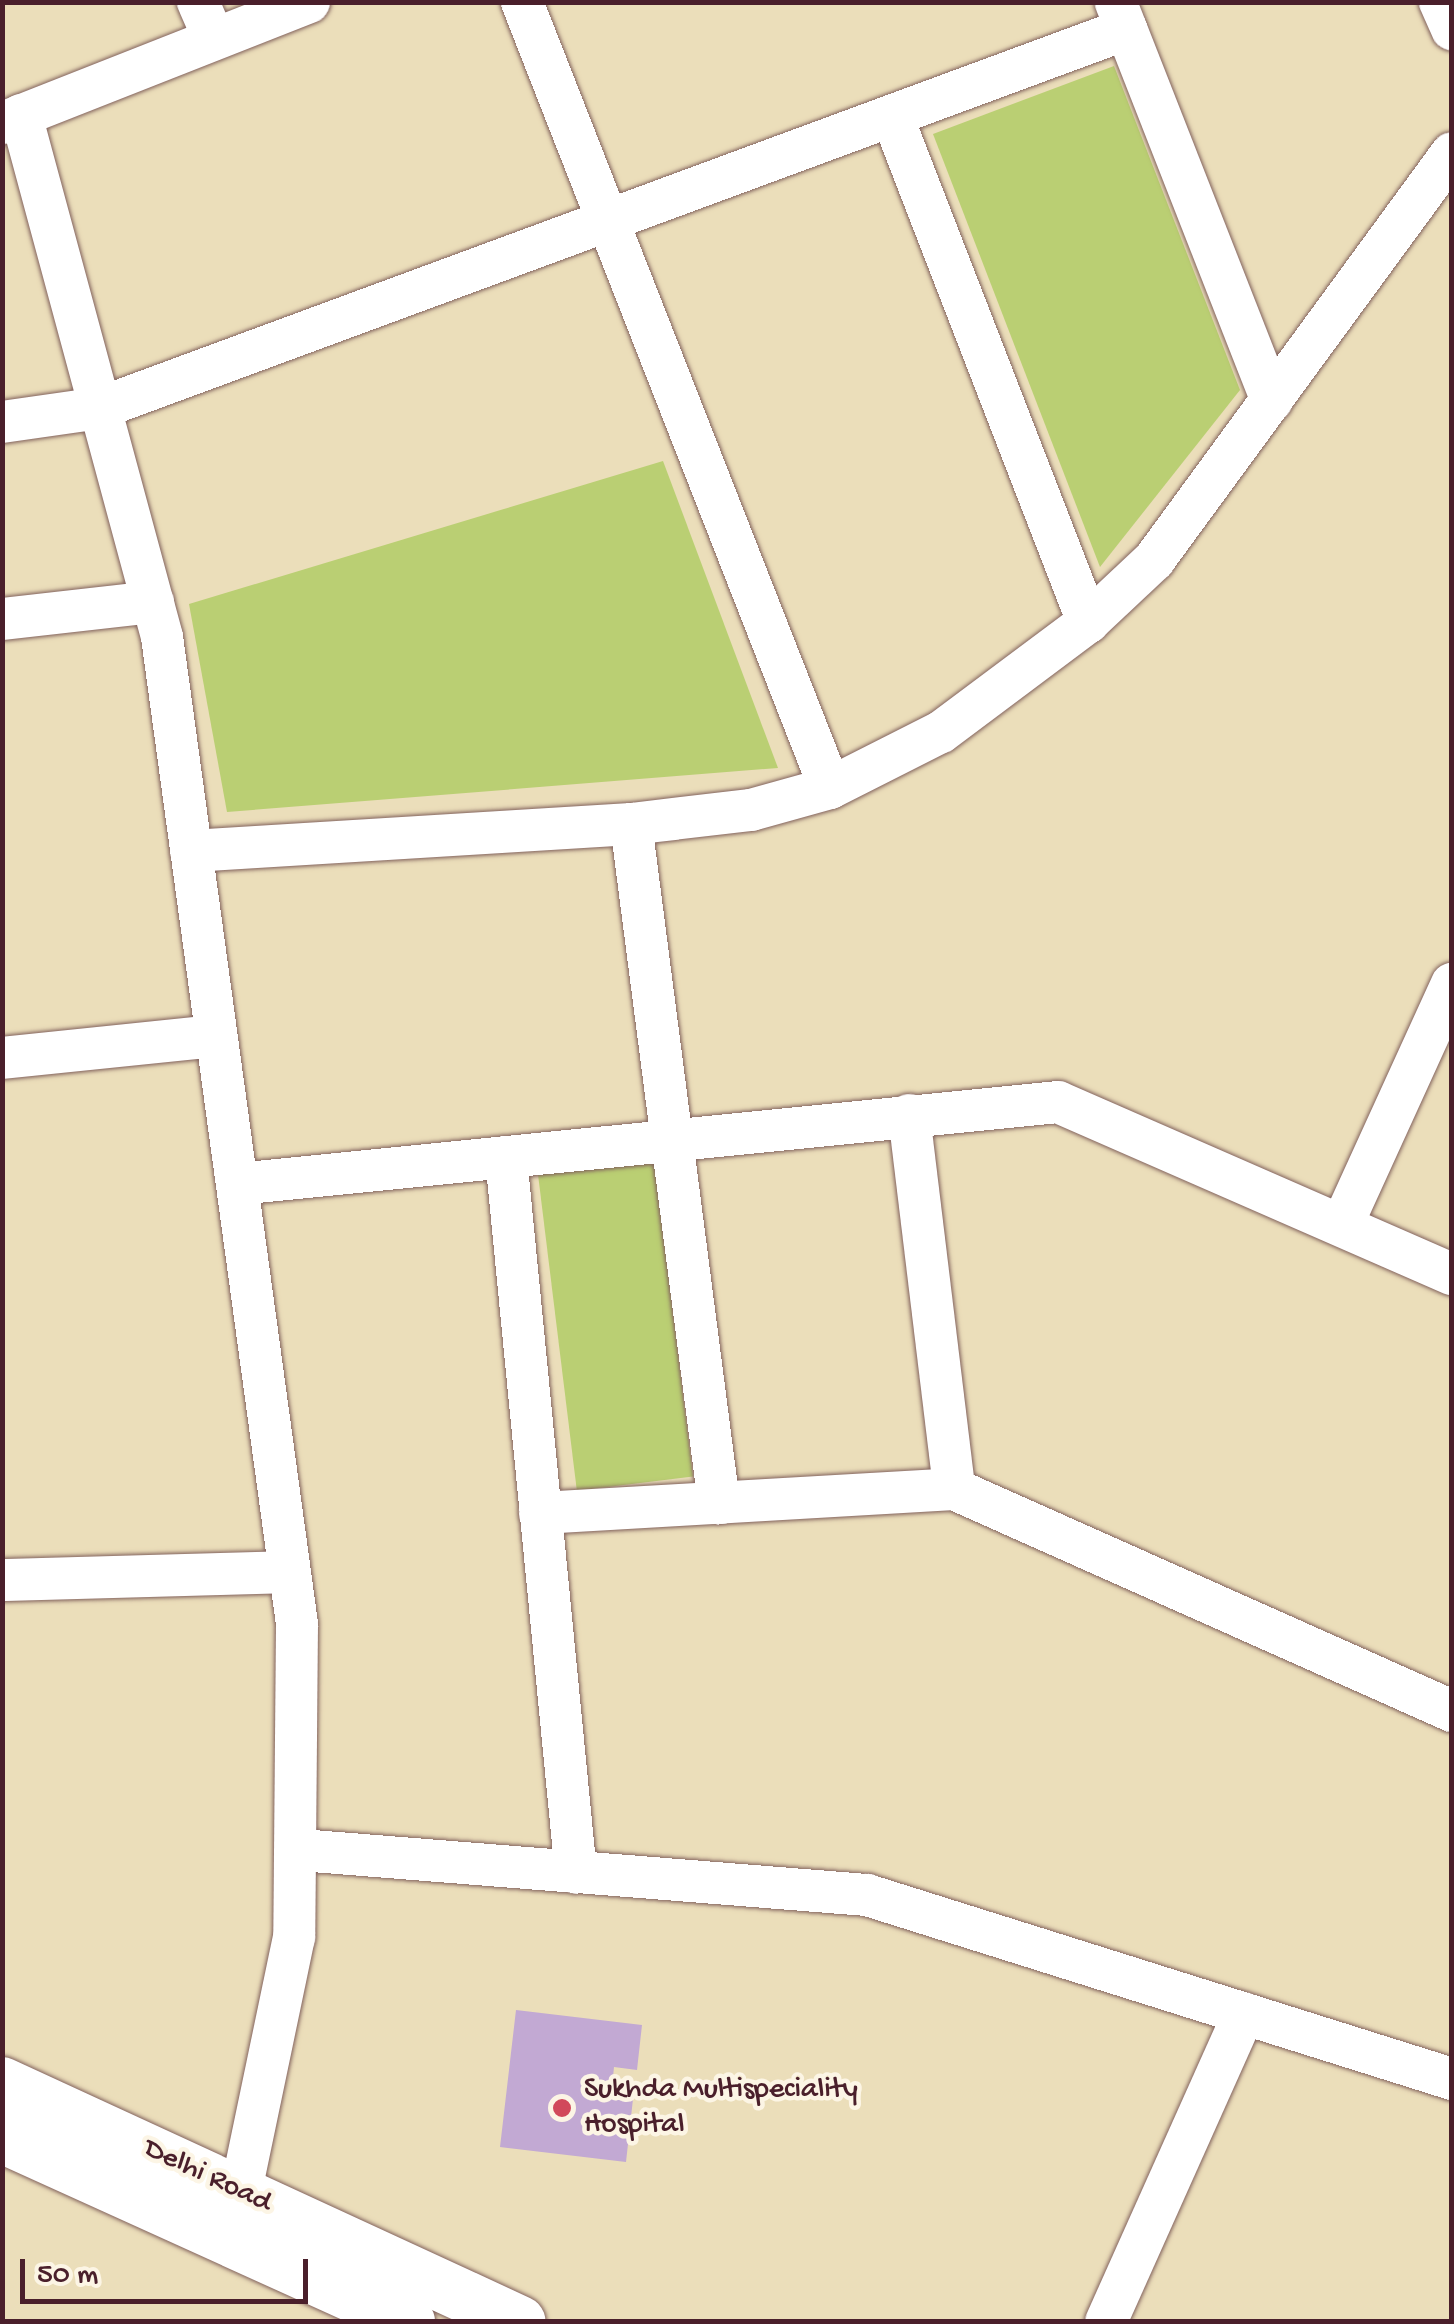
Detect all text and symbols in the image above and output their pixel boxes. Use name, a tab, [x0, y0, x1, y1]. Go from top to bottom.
place label: Sukhda Multispeciality Hospital	[584, 2073, 858, 2144]
marker: Sukhda Multispeciality Hospital	[549, 2095, 575, 2121]
street label: Delhi Road	[137, 2132, 277, 2222]
scale bar	[25, 2239, 312, 2301]
text: 50 m	[37, 2259, 98, 2294]

